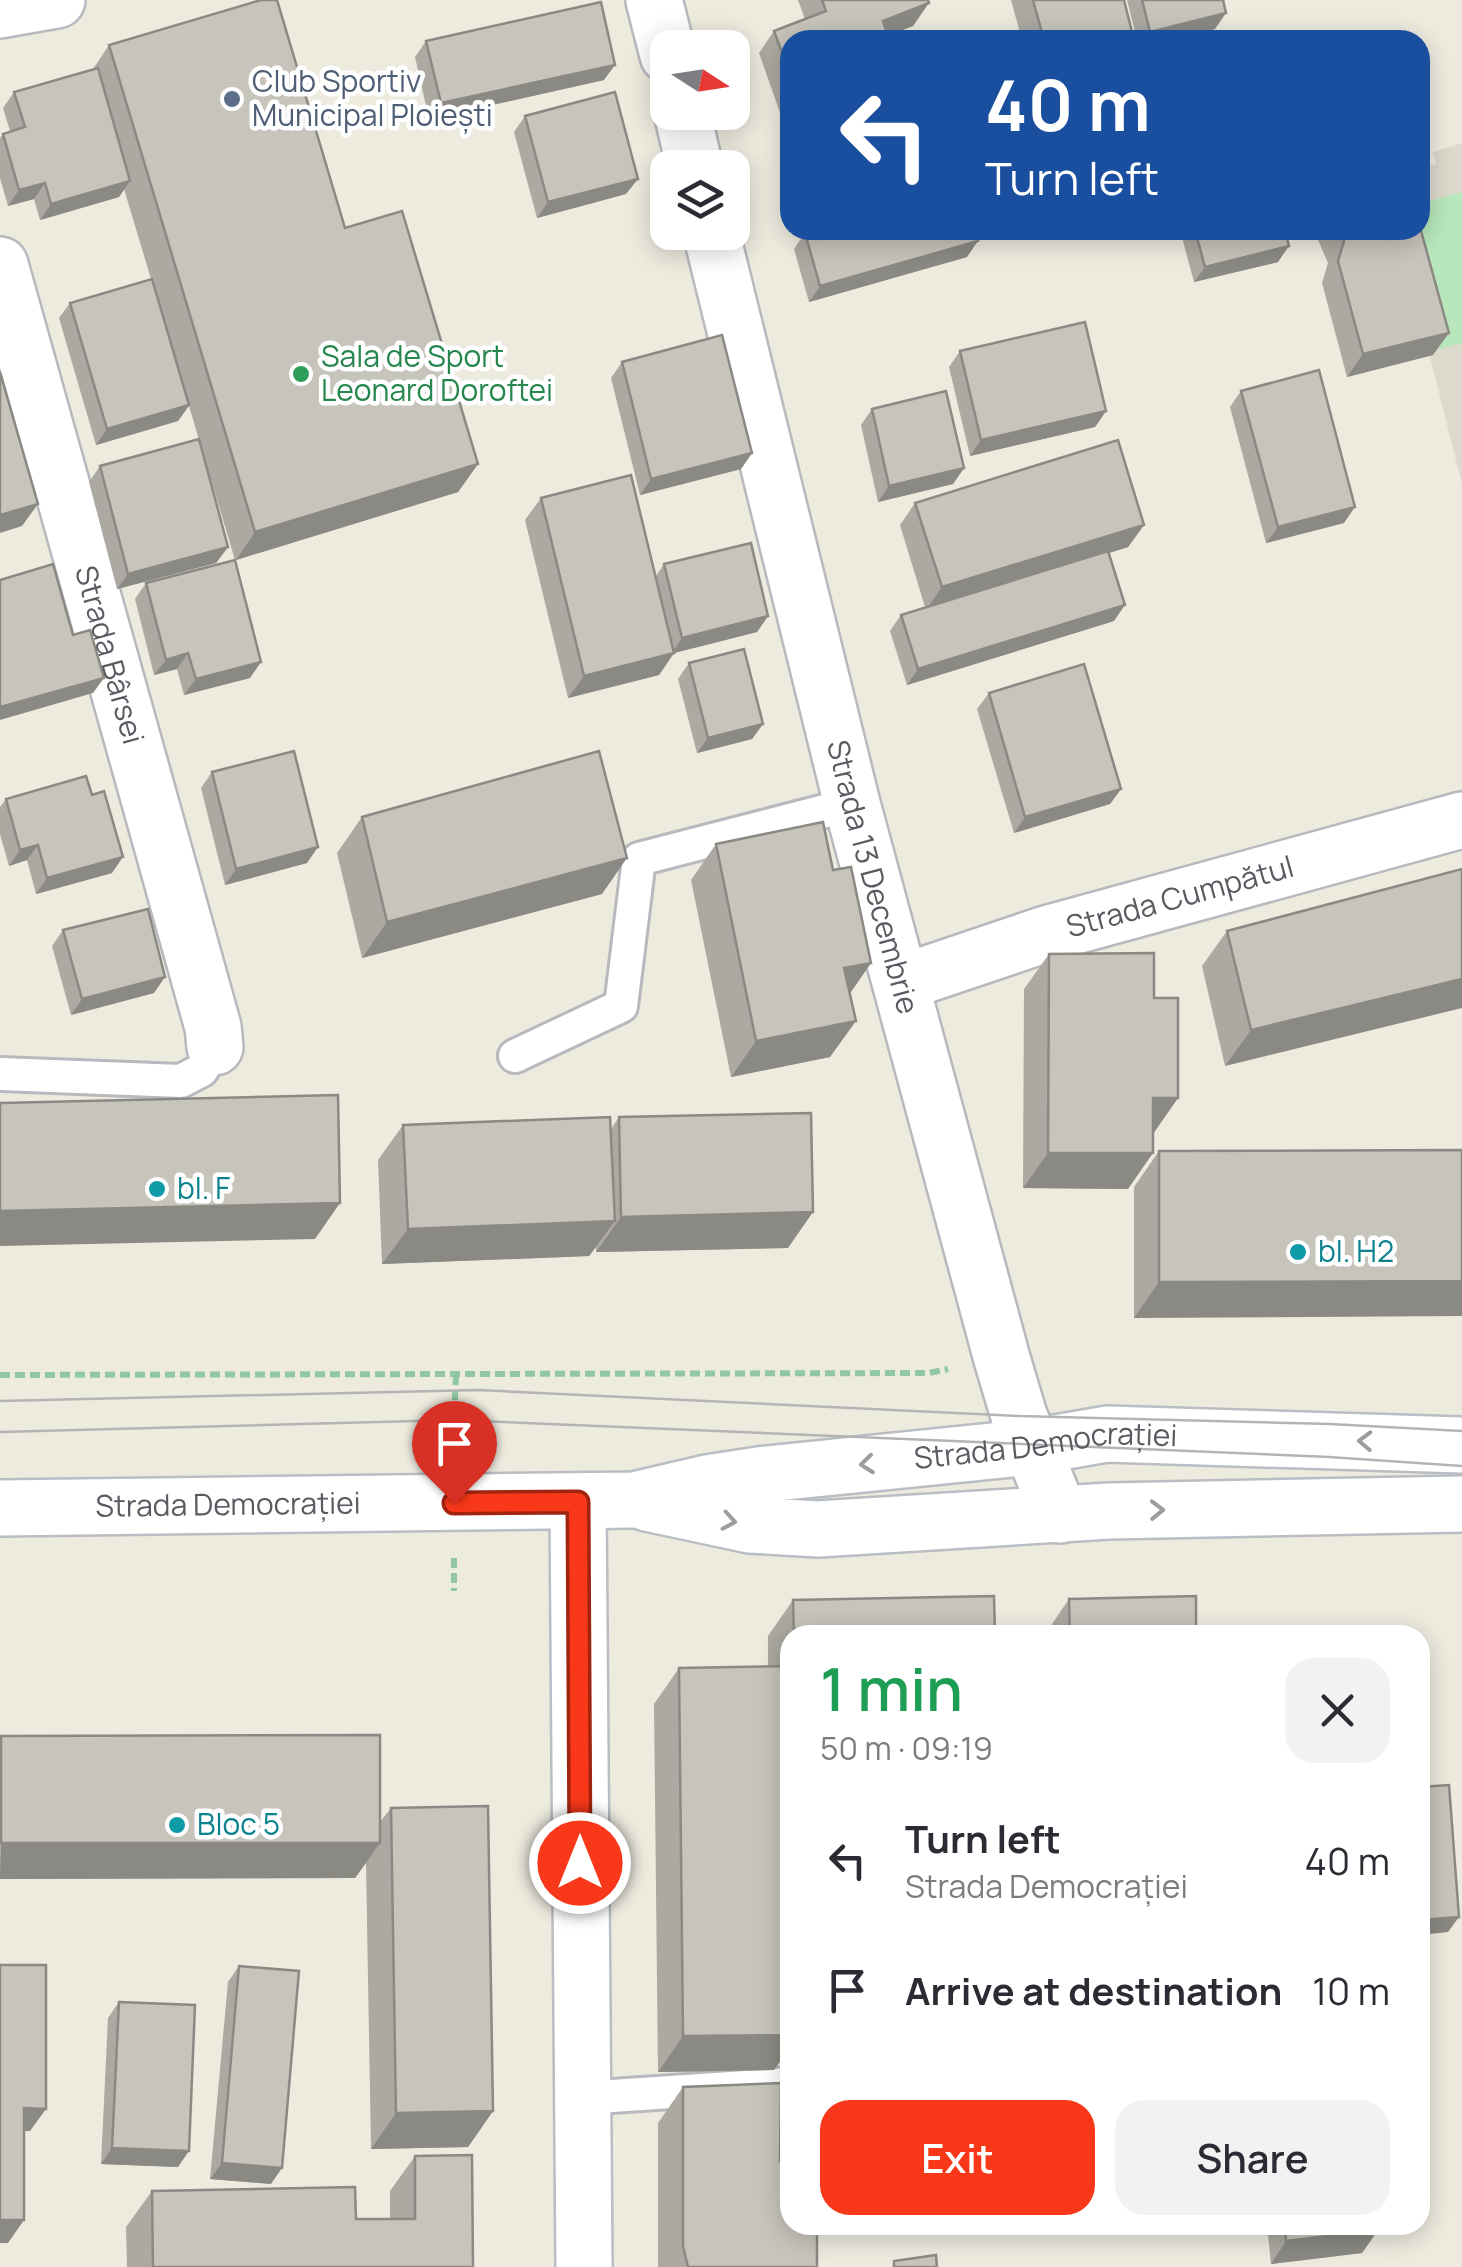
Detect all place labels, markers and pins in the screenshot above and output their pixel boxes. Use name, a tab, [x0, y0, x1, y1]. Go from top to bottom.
place label: Club Sportiv Municipal Ploiești	[252, 60, 493, 135]
marker: Club Sportiv Municipal Ploiești	[221, 88, 243, 110]
place label: Sala de Sport Leonard Doroftei	[321, 335, 553, 410]
marker: Sala de Sport Leonard Doroftei	[290, 363, 312, 385]
place label: bl. F	[177, 1167, 230, 1208]
marker: bl. F	[146, 1178, 168, 1200]
place label: bl. H2	[1318, 1230, 1394, 1271]
marker: bl. H2	[1287, 1241, 1309, 1263]
pin	[412, 1401, 497, 1504]
place label: Bloc 5	[197, 1803, 280, 1844]
marker: Bloc 5	[166, 1814, 188, 1836]

